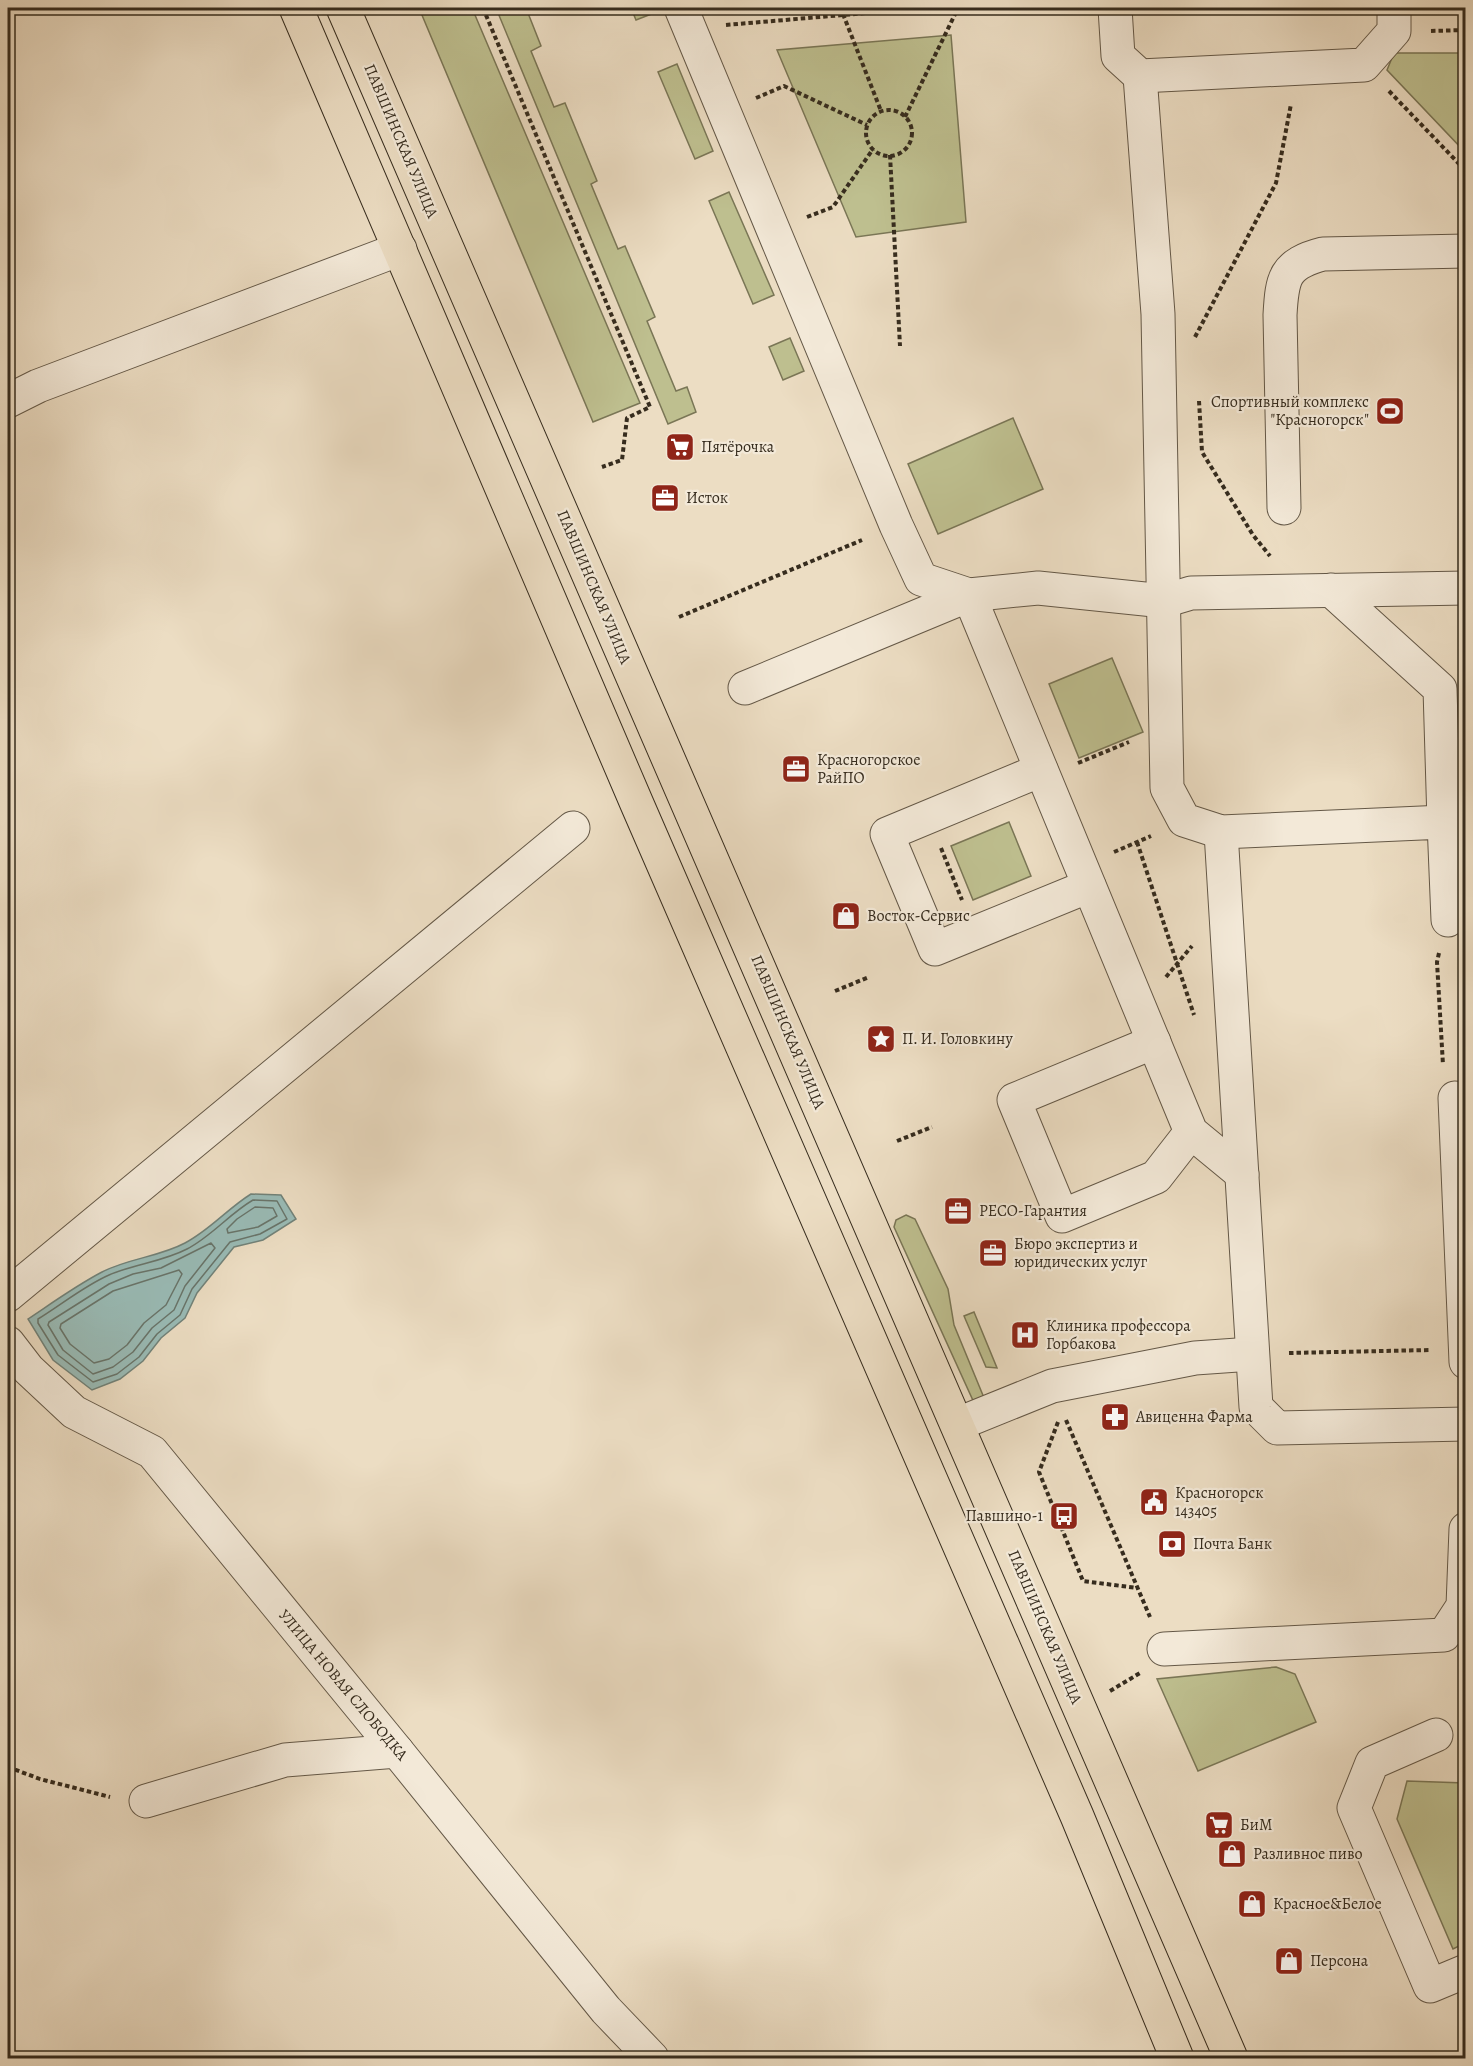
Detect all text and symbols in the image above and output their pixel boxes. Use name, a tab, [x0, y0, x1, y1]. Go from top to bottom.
street label: ПАВШИНСКАЯ УЛИЦА	[359, 61, 444, 222]
place label: Спортивный комплекс "Красногорск"	[1211, 391, 1369, 431]
sports icon: Спортивный комплекс "Красногорск"	[1374, 395, 1406, 427]
supermarket icon: Пятёрочка	[664, 431, 696, 463]
place label: Пятёрочка	[701, 436, 775, 458]
office icon: Исток	[649, 482, 681, 514]
place label: Исток	[686, 487, 728, 509]
street label: ПАВШИНСКАЯ УЛИЦА	[552, 507, 637, 668]
place label: Красногорское РайПО	[817, 749, 921, 789]
office icon: Красногорское РайПО	[780, 753, 812, 785]
shop icon: Восток-Сервис	[830, 900, 862, 932]
place label: Восток-Сервис	[867, 905, 970, 927]
street label: ПАВШИНСКАЯ УЛИЦА	[746, 952, 831, 1113]
place icon: П. И. Головкину	[865, 1023, 897, 1055]
place label: П. И. Головкину	[902, 1028, 1013, 1050]
office icon: РЕСО-Гарантия	[942, 1195, 974, 1227]
place label: РЕСО-Гарантия	[979, 1200, 1087, 1222]
place label: Бюро экспертиз и юридических услуг	[1014, 1233, 1147, 1273]
office icon: Бюро экспертиз и юридических услуг	[977, 1237, 1009, 1269]
place label: Клиника профессора Горбакова	[1046, 1315, 1191, 1355]
hospital icon: Клиника профессора Горбакова	[1009, 1319, 1041, 1351]
pharmacy icon: Авиценна Фарма	[1099, 1401, 1131, 1433]
place label: Авиценна Фарма	[1135, 1406, 1253, 1428]
place label: Красногорск 143405	[1175, 1482, 1263, 1522]
public building icon: Красногорск 143405	[1138, 1486, 1170, 1518]
bus stop icon: Павшино-1	[1048, 1500, 1080, 1532]
place label: Павшино-1	[966, 1505, 1044, 1527]
bank icon: Почта Банк	[1156, 1528, 1188, 1560]
place label: Почта Банк	[1193, 1533, 1272, 1555]
street label: ПАВШИНСКАЯ УЛИЦА	[1003, 1547, 1088, 1708]
street label: УЛИЦА НОВАЯ СЛОБОДКА	[273, 1605, 413, 1766]
supermarket icon: БиМ	[1203, 1809, 1235, 1841]
place label: БиМ	[1240, 1814, 1272, 1836]
shop icon: Разливное пиво	[1216, 1838, 1248, 1870]
place label: Разливное пиво	[1253, 1843, 1363, 1865]
shop icon: Красное&Белое	[1236, 1888, 1268, 1920]
place label: Красное&Белое	[1273, 1893, 1382, 1915]
shop icon: Персона	[1273, 1945, 1305, 1977]
place label: Персона	[1310, 1950, 1369, 1972]

